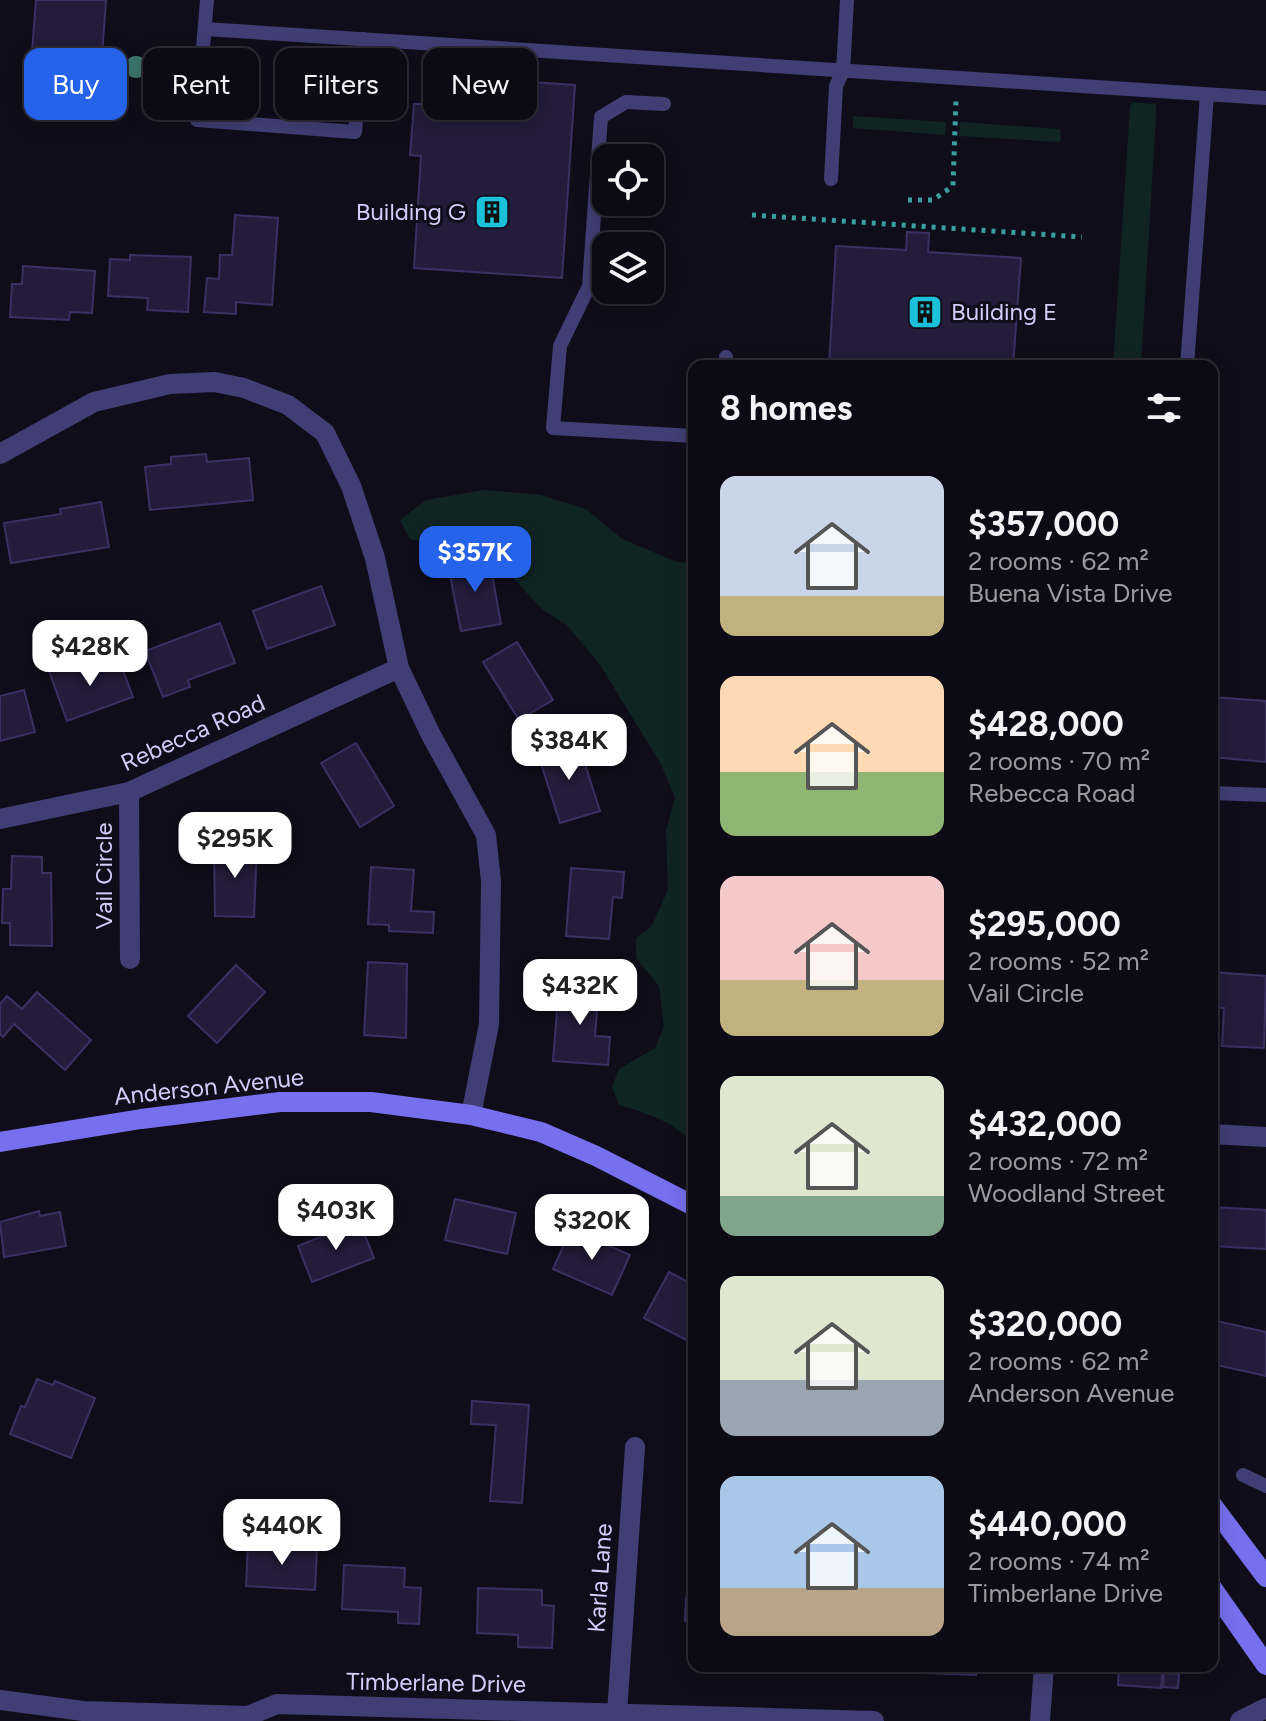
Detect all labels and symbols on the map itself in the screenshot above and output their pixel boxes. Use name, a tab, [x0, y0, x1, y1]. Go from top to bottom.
building icon: Building G	[473, 193, 511, 231]
place label: Building G	[356, 197, 466, 226]
building icon: Building E	[906, 293, 944, 331]
place label: Building E	[951, 297, 1057, 326]
pin: $357K	[419, 526, 531, 594]
pin: $428K	[34, 620, 146, 688]
street label: Rebecca Road	[116, 688, 269, 777]
pin: $384K	[513, 714, 625, 782]
pin: $295K	[179, 812, 291, 880]
street label: Vail Circle	[89, 822, 118, 930]
pin: $432K	[524, 959, 636, 1027]
street label: Anderson Avenue	[113, 1062, 305, 1111]
pin: $403K	[280, 1184, 392, 1252]
pin: $320K	[536, 1194, 648, 1262]
pin: $440K	[226, 1499, 338, 1567]
street label: Karla Lane	[581, 1522, 618, 1634]
street label: Timberlane Drive	[346, 1666, 526, 1699]

